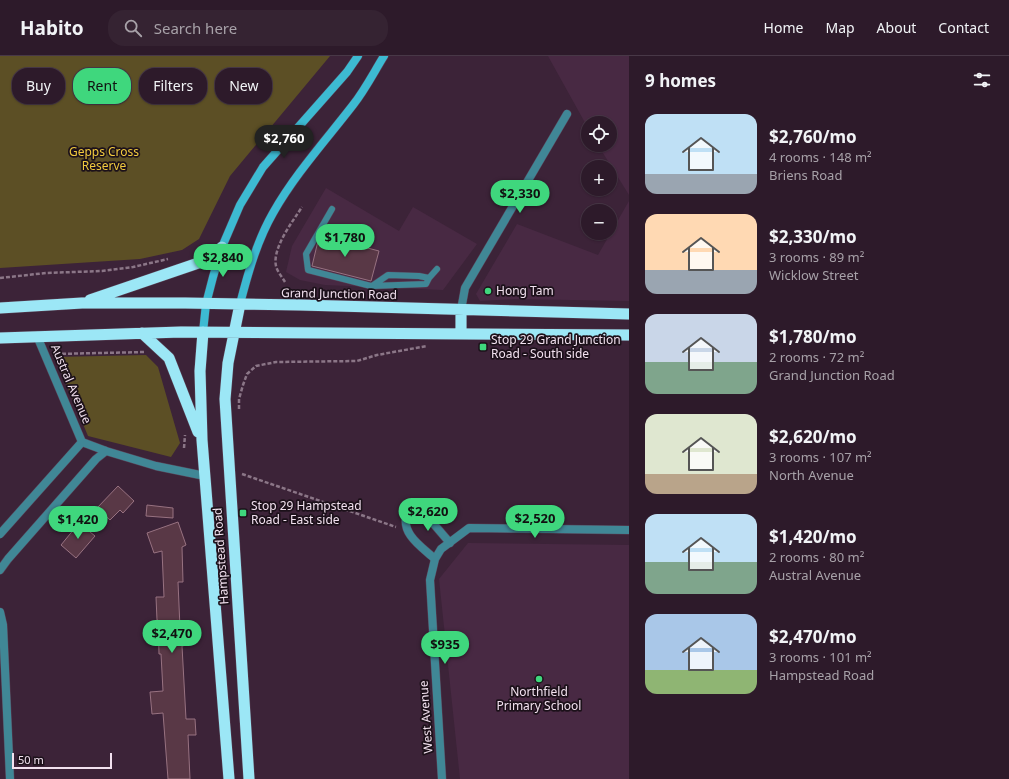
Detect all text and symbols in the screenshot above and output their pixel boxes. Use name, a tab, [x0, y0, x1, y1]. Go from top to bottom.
search box	[108, 10, 388, 46]
text: Habito	[20, 15, 84, 41]
icon: search	[122, 17, 144, 39]
text: Search here	[154, 18, 237, 38]
text: Home	[764, 18, 803, 37]
text: Map	[825, 18, 855, 37]
text: About	[877, 18, 916, 37]
text: Contact	[938, 18, 989, 37]
chip: Buy	[12, 68, 65, 104]
chip: Rent	[73, 68, 131, 104]
chip: Filters	[139, 68, 207, 104]
chip: New	[215, 68, 272, 104]
text: 9 homes	[645, 69, 716, 92]
icon: filters	[971, 69, 993, 91]
map controls	[581, 116, 617, 240]
button: locate	[581, 116, 617, 152]
pin: $2,760	[251, 125, 317, 159]
text: $2,760/mo	[769, 125, 857, 148]
text: $2,760	[264, 129, 304, 147]
icon: home	[677, 130, 725, 178]
park label: Gepps Cross Reserve	[69, 143, 139, 174]
text: 4 rooms · 148 m²	[769, 148, 872, 166]
button: +	[581, 160, 617, 196]
text: Briens Road	[769, 166, 842, 184]
pin: $2,330	[487, 180, 553, 214]
text: $2,330	[500, 184, 540, 202]
button: −	[581, 204, 617, 240]
pin: $1,780	[312, 224, 378, 258]
text: $2,330/mo	[769, 225, 857, 248]
text: $1,780	[325, 228, 365, 246]
icon: home	[677, 230, 725, 278]
pin: $2,840	[190, 244, 256, 278]
text: $2,840	[203, 248, 243, 266]
text: 3 rooms · 89 m²	[769, 248, 864, 266]
text: Wicklow Street	[769, 266, 858, 284]
place label: Hong Tam	[496, 282, 554, 299]
street label: Grand Junction Road	[281, 284, 397, 303]
marker: Hong Tam	[483, 286, 493, 296]
text: $1,780/mo	[769, 325, 857, 348]
icon: home	[677, 330, 725, 378]
place label: Stop 29 Grand Junction Road - South side	[491, 331, 621, 362]
street label: Austral Avenue	[47, 341, 96, 426]
marker: Stop 29 Grand Junction Road - South side	[478, 342, 488, 352]
text: 2 rooms · 72 m²	[769, 348, 864, 366]
text: Grand Junction Road	[769, 366, 895, 384]
text: $2,620/mo	[769, 425, 857, 448]
icon: home	[677, 430, 725, 478]
text: 3 rooms · 107 m²	[769, 448, 872, 466]
text: North Avenue	[769, 466, 854, 484]
place label: Stop 29 Hampstead Road - East side	[251, 497, 362, 528]
pin: $2,620	[395, 498, 461, 532]
text: $2,620	[408, 502, 448, 520]
pin: $2,520	[502, 505, 568, 539]
pin: $1,420	[45, 506, 111, 540]
street label: Hampstead Road	[209, 507, 232, 605]
marker: Stop 29 Hampstead Road - East side	[238, 508, 248, 518]
text: $2,520	[515, 509, 555, 527]
text: $1,420	[58, 510, 98, 528]
text: $1,420/mo	[769, 525, 857, 548]
icon: home	[677, 530, 725, 578]
text: 2 rooms · 80 m²	[769, 548, 864, 566]
text: Austral Avenue	[769, 566, 861, 584]
pin: $2,470	[139, 620, 205, 654]
text: $2,470	[152, 624, 192, 642]
text: $2,470/mo	[769, 625, 857, 648]
icon: home	[677, 630, 725, 678]
pin: $935	[421, 631, 469, 665]
text: $935	[430, 635, 460, 653]
text: 3 rooms · 101 m²	[769, 648, 872, 666]
text: Hampstead Road	[769, 666, 874, 684]
marker: Northfield Primary School	[534, 674, 544, 684]
street label: West Avenue	[414, 680, 437, 754]
place label: Northfield Primary School	[497, 683, 581, 714]
scale bar	[12, 751, 112, 770]
text: 50 m	[18, 752, 44, 767]

